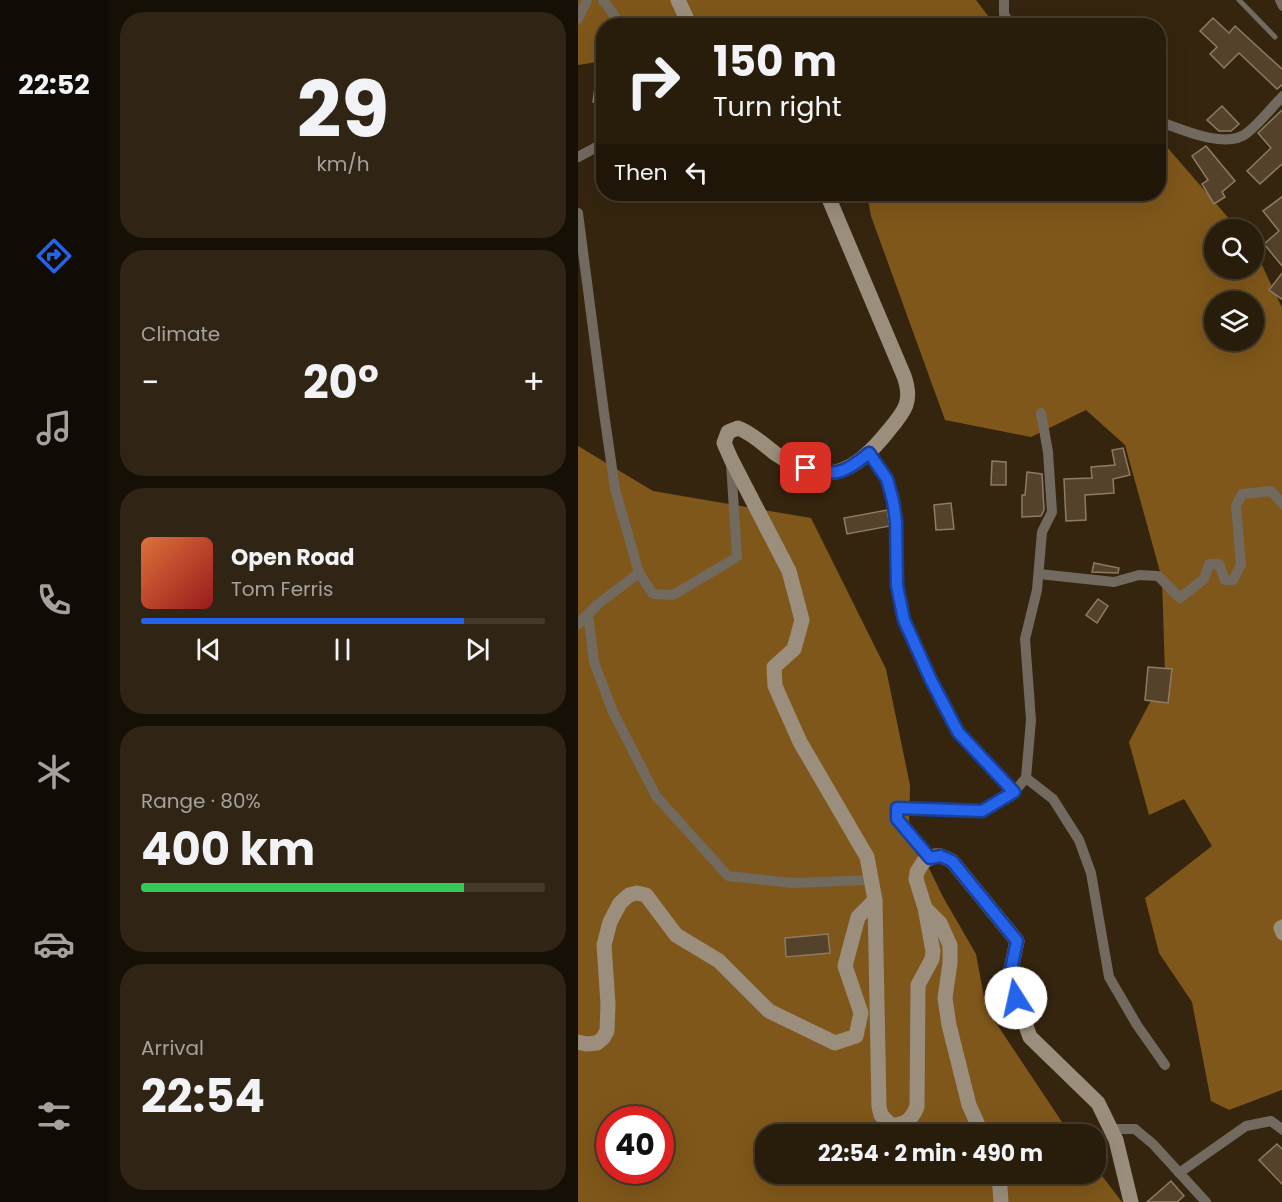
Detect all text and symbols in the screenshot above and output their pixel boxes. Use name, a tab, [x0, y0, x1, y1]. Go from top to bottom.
text: 150 m	[713, 32, 837, 91]
icon: right	[614, 42, 692, 120]
text: 29	[297, 55, 389, 164]
text: 22:52	[18, 66, 90, 103]
text: Turn right	[713, 88, 842, 125]
text: km/h	[316, 150, 370, 178]
icon: left	[680, 156, 713, 189]
text: Then	[614, 157, 668, 188]
map controls	[1204, 219, 1264, 351]
button: search	[1204, 219, 1264, 279]
icon: directions	[33, 235, 75, 277]
button: layers	[1204, 291, 1264, 351]
text: Climate	[141, 320, 220, 348]
text: 20°	[303, 351, 379, 414]
text: −	[141, 359, 159, 406]
text: +	[522, 359, 545, 406]
icon: music	[33, 407, 75, 449]
pin	[780, 442, 831, 493]
icon: arrive	[789, 451, 822, 484]
text: Open Road	[231, 542, 355, 573]
text: Tom Ferris	[231, 575, 333, 603]
icon: phone	[33, 579, 75, 621]
icon: previous	[192, 633, 225, 666]
icon: pause	[326, 633, 359, 666]
icon: next	[461, 633, 494, 666]
icon: climate	[33, 751, 75, 793]
text: Range · 80%	[141, 787, 261, 815]
text: 400 km	[141, 818, 315, 881]
icon: car	[33, 923, 75, 965]
position arrow	[984, 966, 1048, 1030]
text: Arrival	[141, 1034, 204, 1062]
text: 22:54	[141, 1065, 265, 1128]
icon: filters	[33, 1095, 75, 1137]
speed limit sign: 40	[596, 1106, 674, 1184]
text: 22:54 · 2 min · 490 m	[818, 1138, 1043, 1169]

